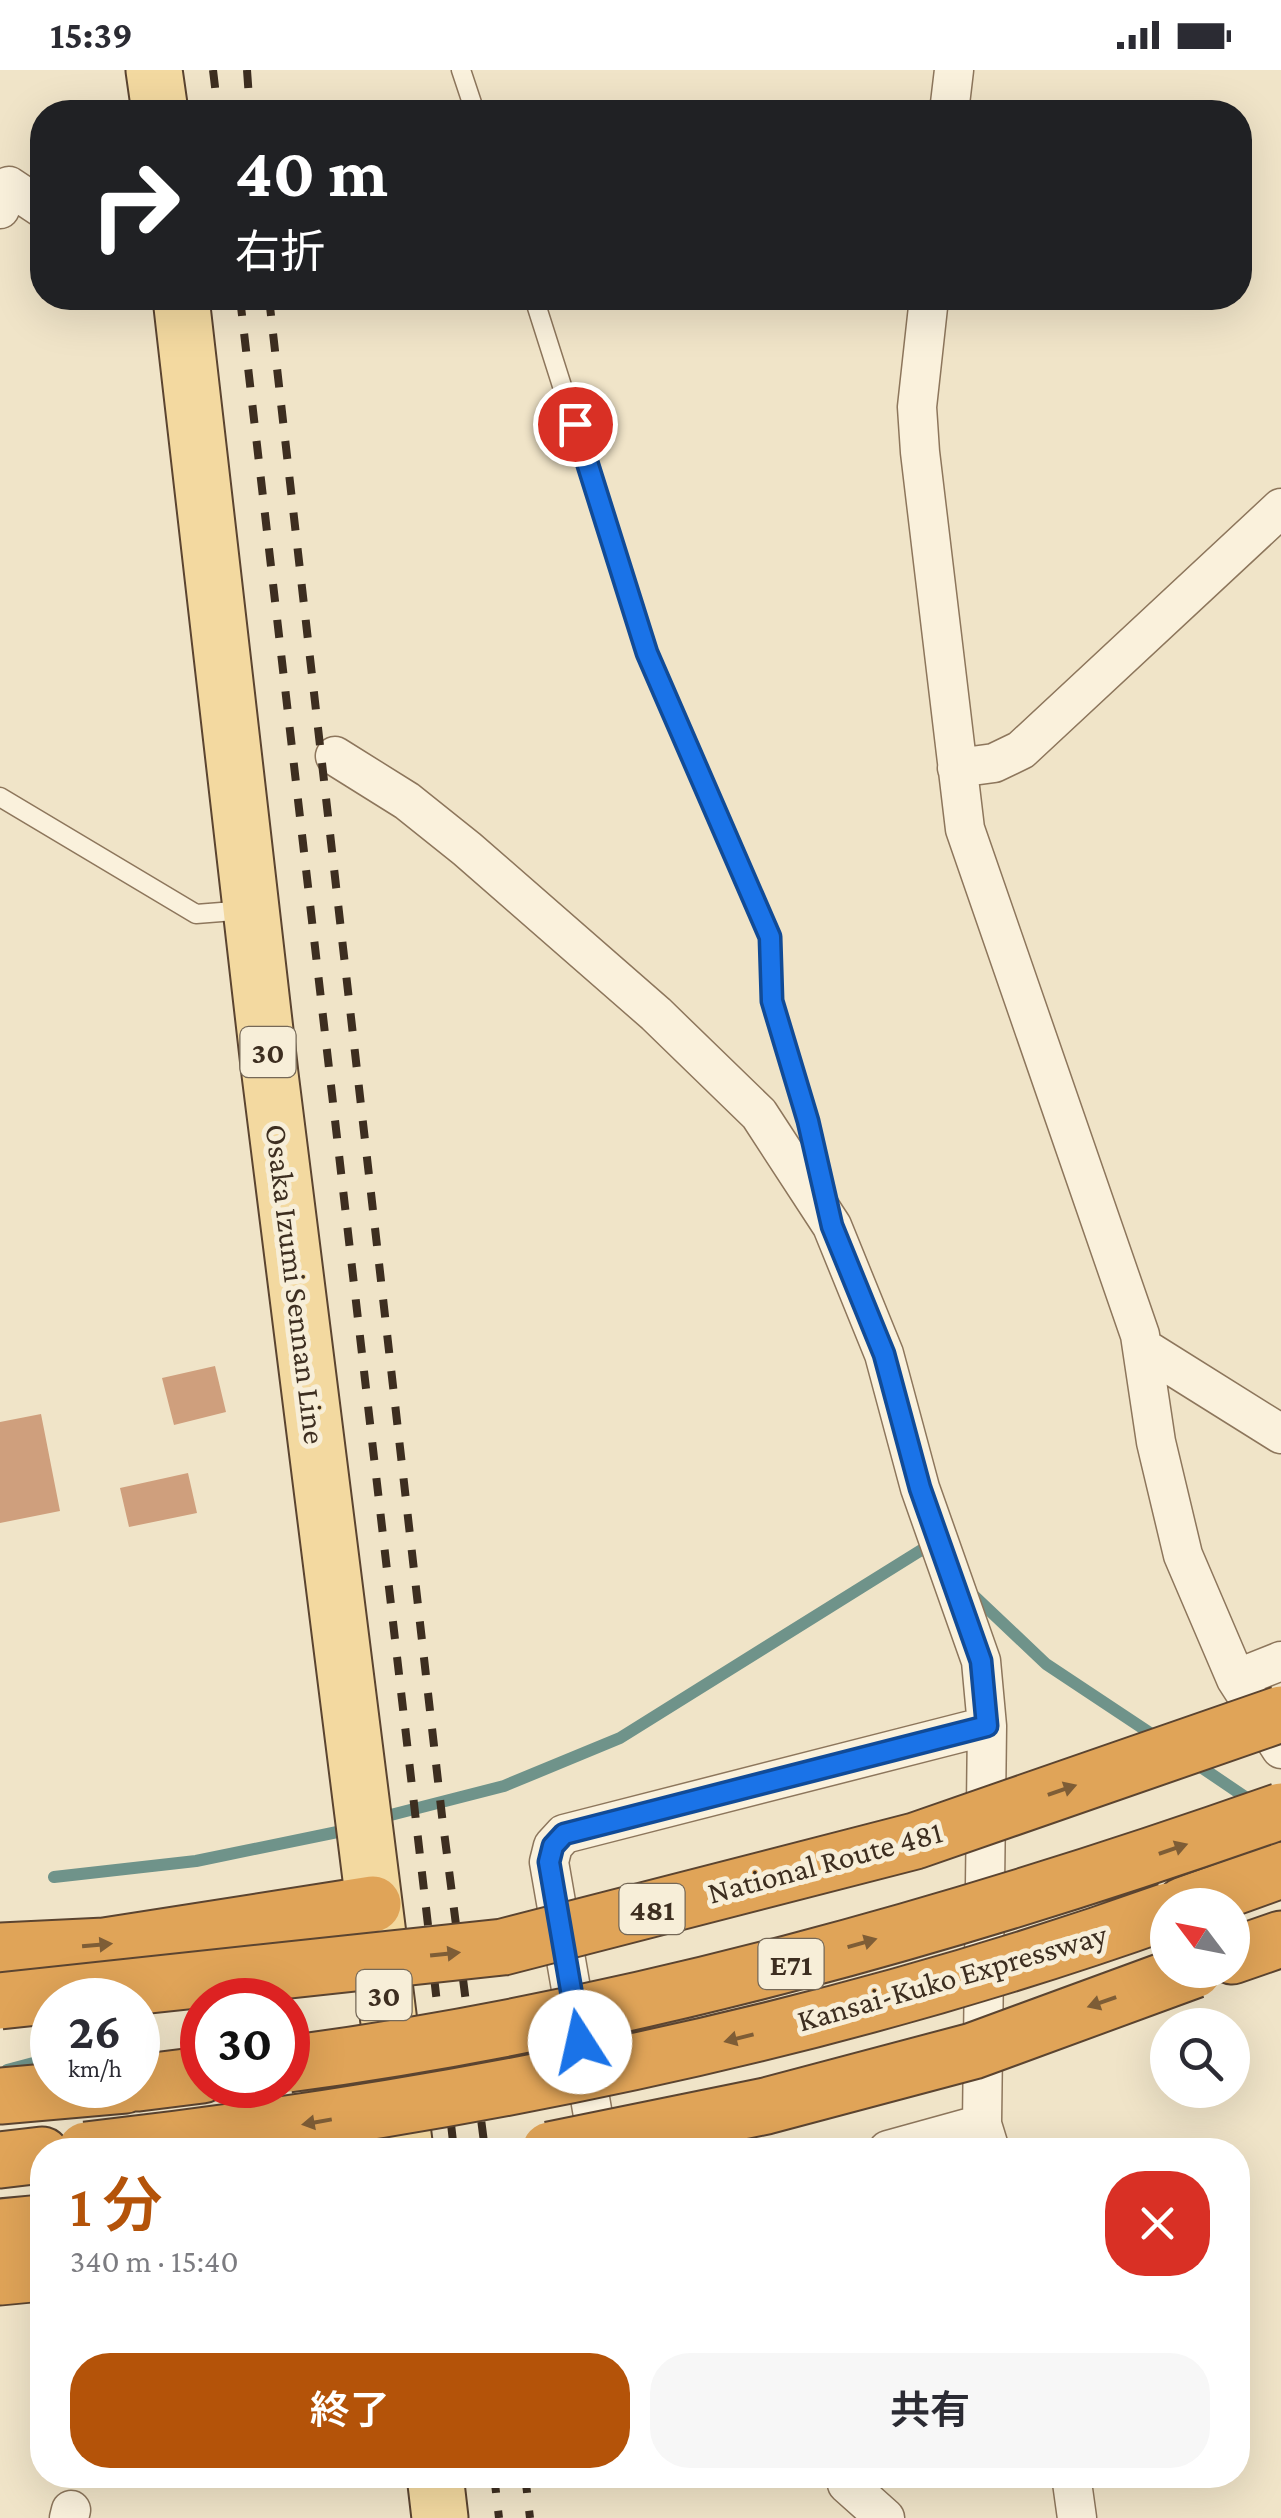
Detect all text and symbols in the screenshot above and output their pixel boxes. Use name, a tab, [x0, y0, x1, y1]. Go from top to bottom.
text: 15:39	[50, 14, 133, 56]
text: 40 m	[235, 133, 388, 211]
icon: right	[70, 140, 200, 270]
text: 右折	[235, 227, 325, 277]
pin	[533, 382, 618, 467]
icon: arrive	[548, 397, 603, 452]
road number: 30	[240, 1027, 296, 1077]
street label: Osaka Izumi Sennan Line	[259, 1122, 333, 1446]
one-way arrow	[1048, 1781, 1078, 1796]
street label: National Route 481	[704, 1813, 946, 1911]
one-way arrow	[1158, 1841, 1188, 1856]
road number: 481	[620, 1884, 684, 1934]
north arrow	[1150, 1888, 1250, 1988]
map controls	[1150, 1888, 1250, 2108]
street label: Kansai-Kuko Expressway	[793, 1915, 1111, 2038]
one-way arrow	[847, 1935, 878, 1951]
one-way arrow	[82, 1937, 114, 1953]
road number: E71	[758, 1939, 824, 1989]
one-way arrow	[430, 1946, 461, 1962]
road number: 30	[356, 1970, 412, 2020]
speed limit sign: 30	[180, 1978, 310, 2108]
position arrow	[528, 1990, 632, 2094]
one-way arrow	[1086, 1996, 1116, 2011]
text: 26	[69, 2003, 121, 2059]
button: search	[1150, 2008, 1250, 2108]
one-way arrow	[723, 2031, 754, 2046]
text: km/h	[68, 2055, 122, 2082]
one-way arrow	[301, 2115, 332, 2130]
button: close	[1105, 2171, 1210, 2276]
text: 1 分	[70, 2172, 163, 2239]
text: 340 m · 15:40	[70, 2243, 239, 2279]
button: 終了	[70, 2353, 630, 2468]
button: 共有	[650, 2353, 1210, 2468]

